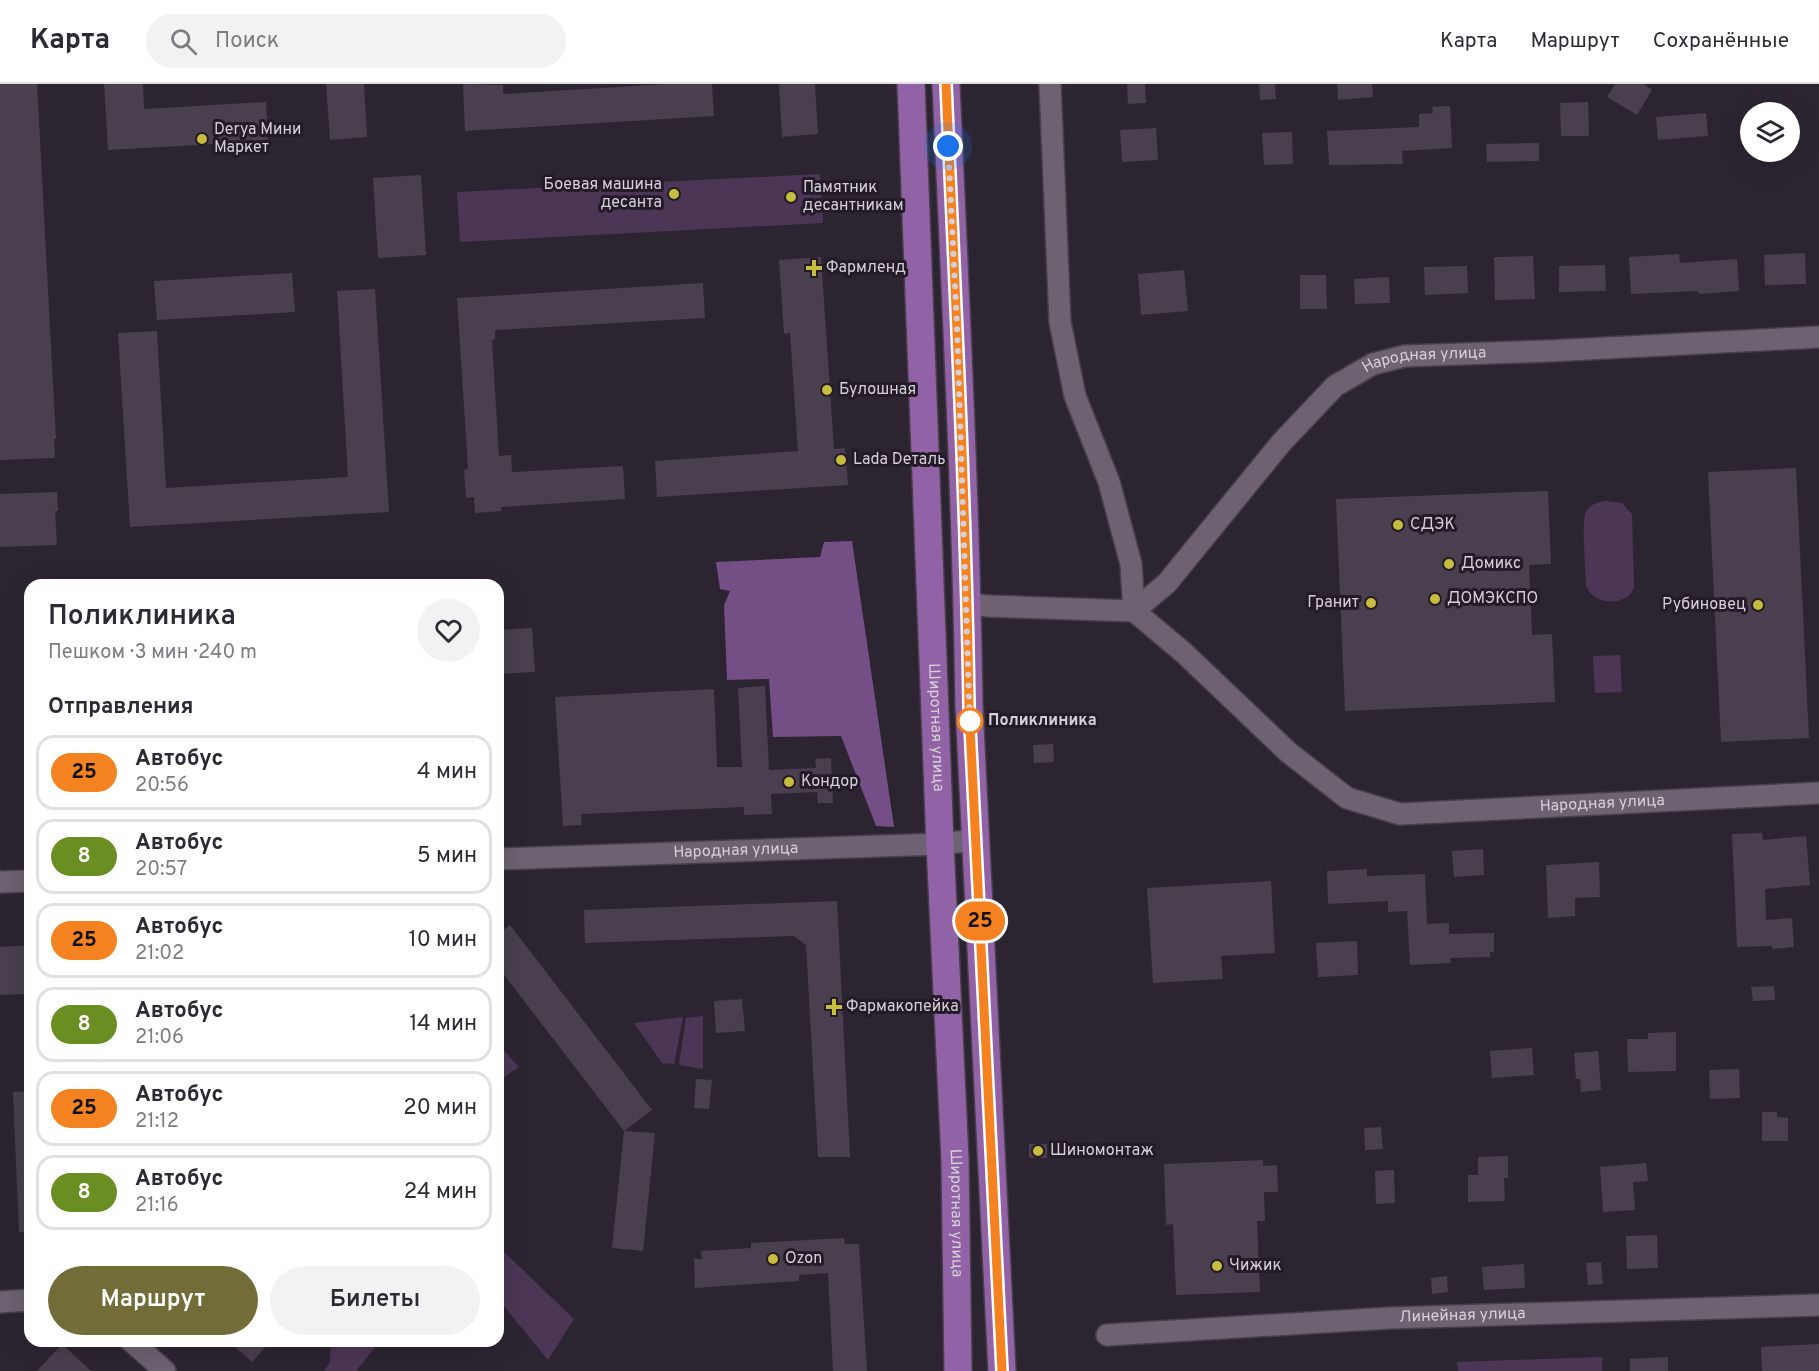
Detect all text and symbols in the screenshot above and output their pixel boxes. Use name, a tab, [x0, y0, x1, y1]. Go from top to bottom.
search box	[146, 14, 566, 68]
text: Карта	[30, 23, 110, 59]
icon: search	[167, 25, 200, 58]
text: Поиск	[215, 28, 279, 55]
text: Карта	[1440, 28, 1497, 55]
text: Маршрут	[1530, 28, 1620, 55]
text: Сохранённые	[1653, 28, 1789, 55]
map controls	[1740, 102, 1800, 162]
button: layers	[1740, 102, 1800, 162]
place label: Derya Мини Маркет	[214, 120, 301, 158]
your location	[933, 131, 963, 161]
marker: Derya Мини Маркет	[195, 132, 209, 146]
place label: Боевая машина десанта	[544, 175, 662, 213]
place label: Памятник десантникам	[803, 178, 903, 216]
marker: Боевая машина десанта	[667, 187, 681, 201]
marker: Памятник десантникам	[784, 190, 798, 204]
place label: Фармленд	[826, 258, 906, 278]
marker: Фармленд	[807, 261, 821, 275]
street label: Народная улица	[1359, 343, 1487, 378]
place label: Булошная	[839, 380, 916, 400]
marker: Булошная	[820, 383, 834, 397]
place label: Lada Dеталь	[853, 450, 946, 470]
marker: Lada Dеталь	[834, 453, 848, 467]
place label: СДЭК	[1410, 515, 1455, 535]
marker: СДЭК	[1391, 518, 1405, 532]
place label: Домикс	[1461, 554, 1521, 574]
marker: Домикс	[1442, 557, 1456, 571]
place label: ДОМЭКСПО	[1447, 589, 1538, 609]
marker: ДОМЭКСПО	[1428, 592, 1442, 606]
place label: Гранит	[1307, 593, 1359, 613]
place label: Рубиновец	[1662, 595, 1746, 615]
marker: Гранит	[1364, 596, 1378, 610]
marker: Рубиновец	[1751, 598, 1765, 612]
text: Поликлиника	[48, 599, 236, 635]
button: heart	[417, 599, 480, 662]
text: Пешком · 3 мин · 240 m	[48, 640, 257, 666]
street label: Широтная улица	[923, 663, 948, 792]
text: Отправления	[48, 694, 193, 721]
marker: Поликлиника	[957, 708, 983, 734]
place label: Поликлиника	[988, 711, 1097, 731]
text: Автобус	[135, 746, 223, 773]
text: 25	[71, 759, 97, 786]
text: 4 мин	[417, 759, 477, 786]
place label: Кондор	[801, 772, 858, 792]
text: 20:56	[135, 773, 189, 799]
marker: Кондор	[782, 775, 796, 789]
street label: Народная улица	[1539, 791, 1665, 817]
text: Автобус	[135, 830, 223, 857]
street label: Народная улица	[673, 839, 799, 863]
text: 8	[77, 843, 91, 870]
text: 5 мин	[417, 843, 477, 870]
text: 20:57	[135, 857, 187, 883]
line badge: 25	[953, 902, 1007, 940]
text: 25	[967, 908, 993, 935]
text: Автобус	[135, 914, 223, 941]
text: 25	[71, 927, 97, 954]
text: 10 мин	[408, 927, 477, 954]
text: 21:02	[135, 941, 184, 967]
place label: Фармакопейка	[846, 997, 959, 1017]
text: Автобус	[135, 998, 223, 1025]
marker: Фармакопейка	[827, 1000, 841, 1014]
text: 8	[77, 1011, 91, 1038]
text: 14 мин	[409, 1011, 477, 1038]
text: 21:06	[135, 1025, 184, 1051]
text: Автобус	[135, 1082, 223, 1109]
text: 25	[71, 1095, 97, 1122]
text: 20 мин	[403, 1095, 477, 1122]
text: 21:12	[135, 1109, 179, 1135]
place label: Шиномонтаж	[1050, 1141, 1154, 1161]
marker: Шиномонтаж	[1031, 1144, 1045, 1158]
street label: Широтная улица	[945, 1148, 967, 1278]
text: Автобус	[135, 1166, 223, 1193]
text: 8	[77, 1179, 91, 1206]
text: 24 мин	[404, 1179, 477, 1206]
text: 21:16	[135, 1193, 179, 1219]
place label: Ozon	[785, 1249, 822, 1269]
marker: Ozon	[766, 1252, 780, 1266]
place label: Чижик	[1229, 1256, 1282, 1276]
marker: Чижик	[1210, 1259, 1224, 1273]
button: Маршрут	[48, 1266, 258, 1335]
button: Билеты	[270, 1266, 480, 1335]
street label: Линейная улица	[1399, 1304, 1526, 1328]

